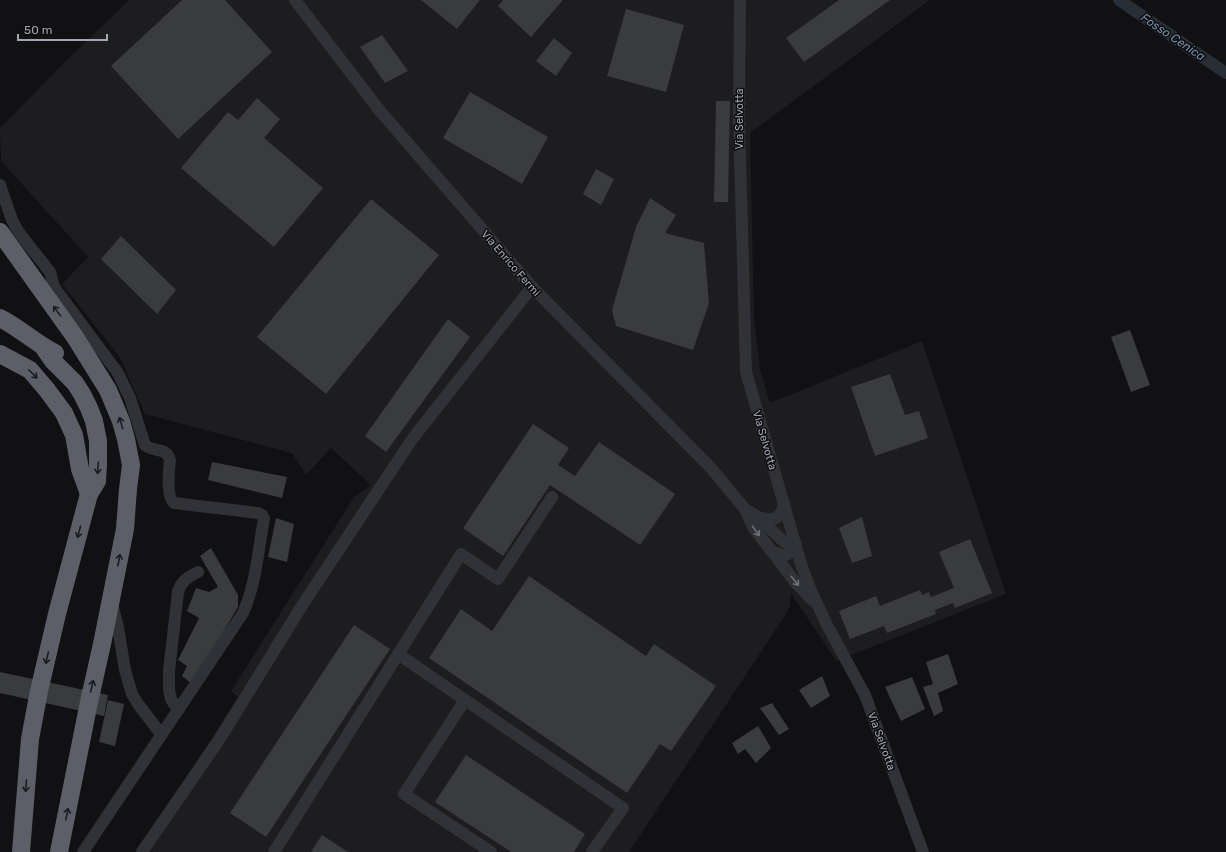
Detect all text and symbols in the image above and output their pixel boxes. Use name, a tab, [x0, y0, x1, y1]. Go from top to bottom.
water label: Fosso Cenica	[1138, 10, 1208, 64]
scale bar	[18, 16, 107, 42]
text: 50 m	[24, 23, 52, 37]
street label: Via Selvotta	[733, 88, 746, 150]
street label: Via Enrico Fermi	[479, 228, 543, 299]
one-way arrow	[53, 306, 61, 317]
one-way arrow	[28, 369, 38, 379]
street label: Via Selvotta	[750, 409, 779, 471]
one-way arrow	[117, 418, 125, 430]
one-way arrow	[94, 461, 101, 474]
one-way arrow	[75, 525, 82, 538]
one-way arrow	[752, 525, 760, 536]
one-way arrow	[115, 554, 123, 567]
one-way arrow	[790, 575, 799, 586]
one-way arrow	[42, 651, 50, 664]
one-way arrow	[89, 680, 97, 693]
street label: Via Selvotta	[865, 710, 898, 772]
one-way arrow	[22, 779, 29, 792]
one-way arrow	[63, 808, 71, 821]

